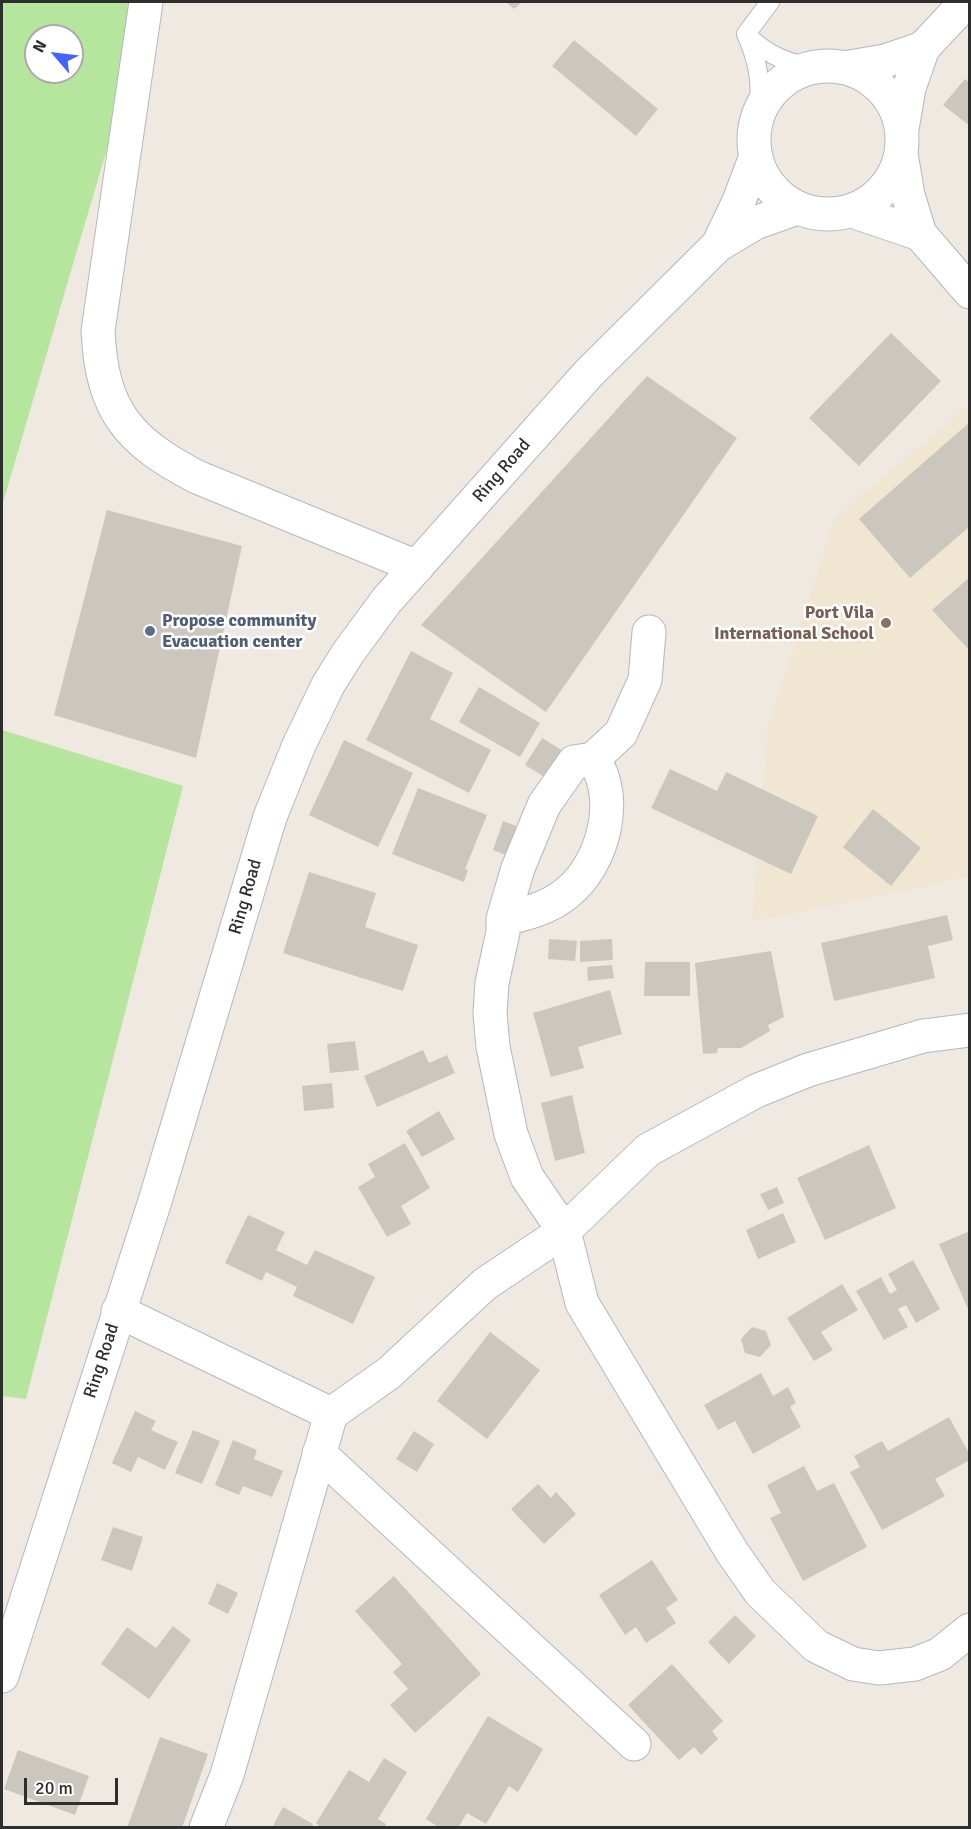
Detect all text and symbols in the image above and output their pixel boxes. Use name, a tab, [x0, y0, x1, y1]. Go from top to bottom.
north arrow	[24, 24, 84, 84]
text: N	[28, 37, 51, 56]
street label: Ring Road	[468, 435, 536, 507]
place label: Port Vila International School	[714, 602, 874, 644]
place label: Propose community Evacuation center	[162, 610, 316, 652]
marker: Port Vila International School	[879, 616, 893, 630]
marker: Propose community Evacuation center	[143, 624, 157, 638]
street label: Ring Road	[225, 857, 267, 937]
street label: Ring Road	[80, 1321, 124, 1401]
scale bar	[27, 1766, 122, 1804]
text: 20 m	[35, 1777, 73, 1799]

